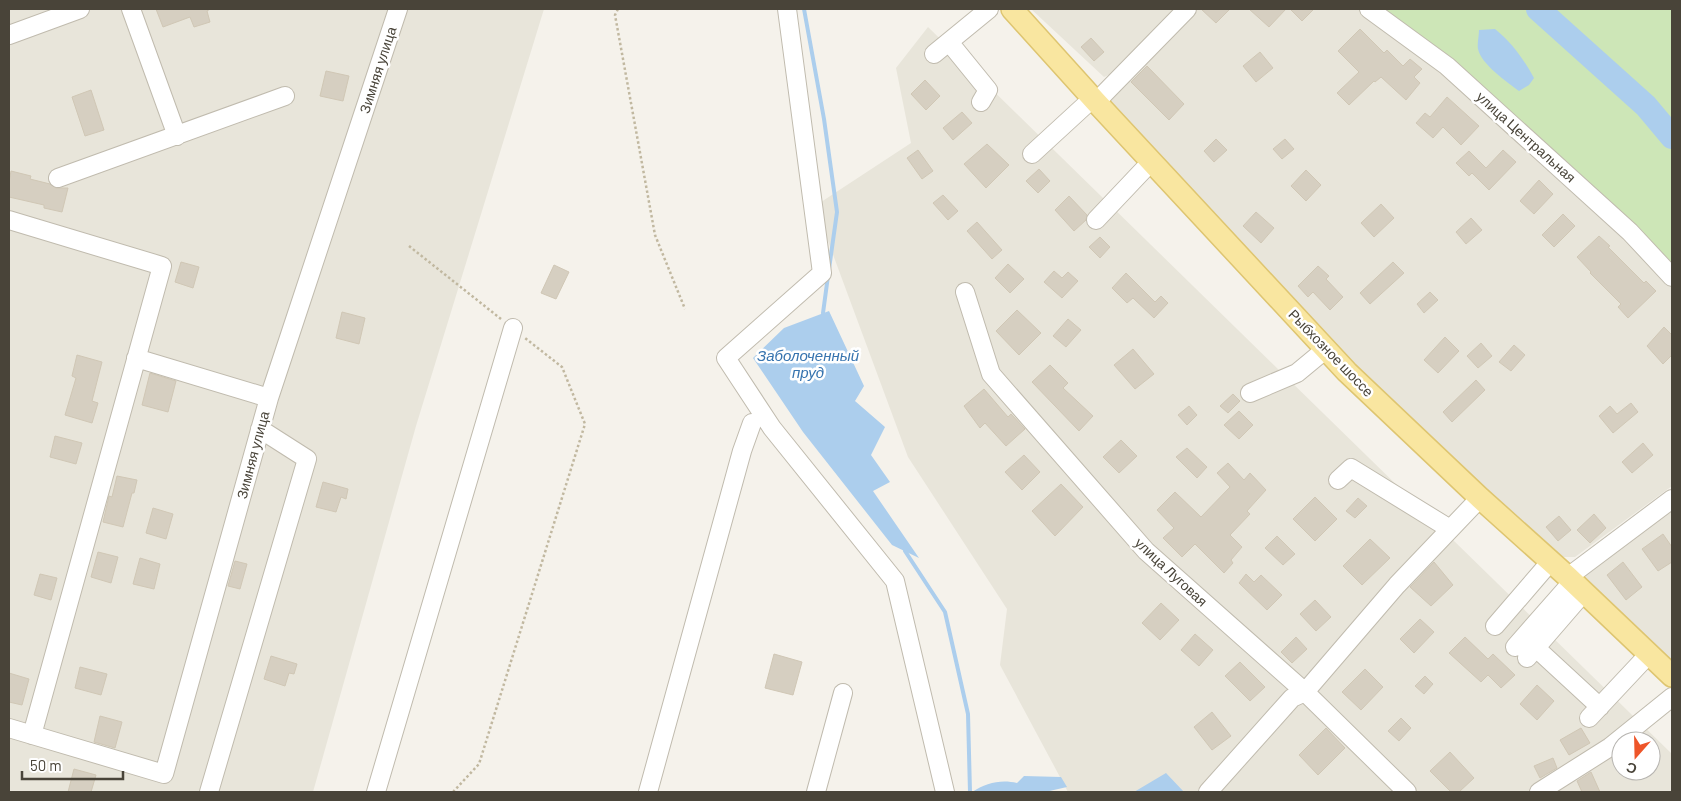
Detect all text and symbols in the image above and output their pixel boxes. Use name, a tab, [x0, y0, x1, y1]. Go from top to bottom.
street label: Зимняя улица	[356, 24, 400, 115]
street label: улица Центральная	[1473, 88, 1579, 186]
street label: Рыбхозное шоссе	[1285, 305, 1377, 400]
water label: Заболоченный пруд	[757, 346, 860, 381]
street label: Зимняя улица	[233, 409, 272, 501]
street label: улица Луговая	[1132, 534, 1211, 610]
north arrow	[1611, 731, 1661, 781]
scale bar	[22, 748, 124, 780]
text: 50 m	[30, 756, 62, 774]
text: С	[1624, 759, 1639, 778]

